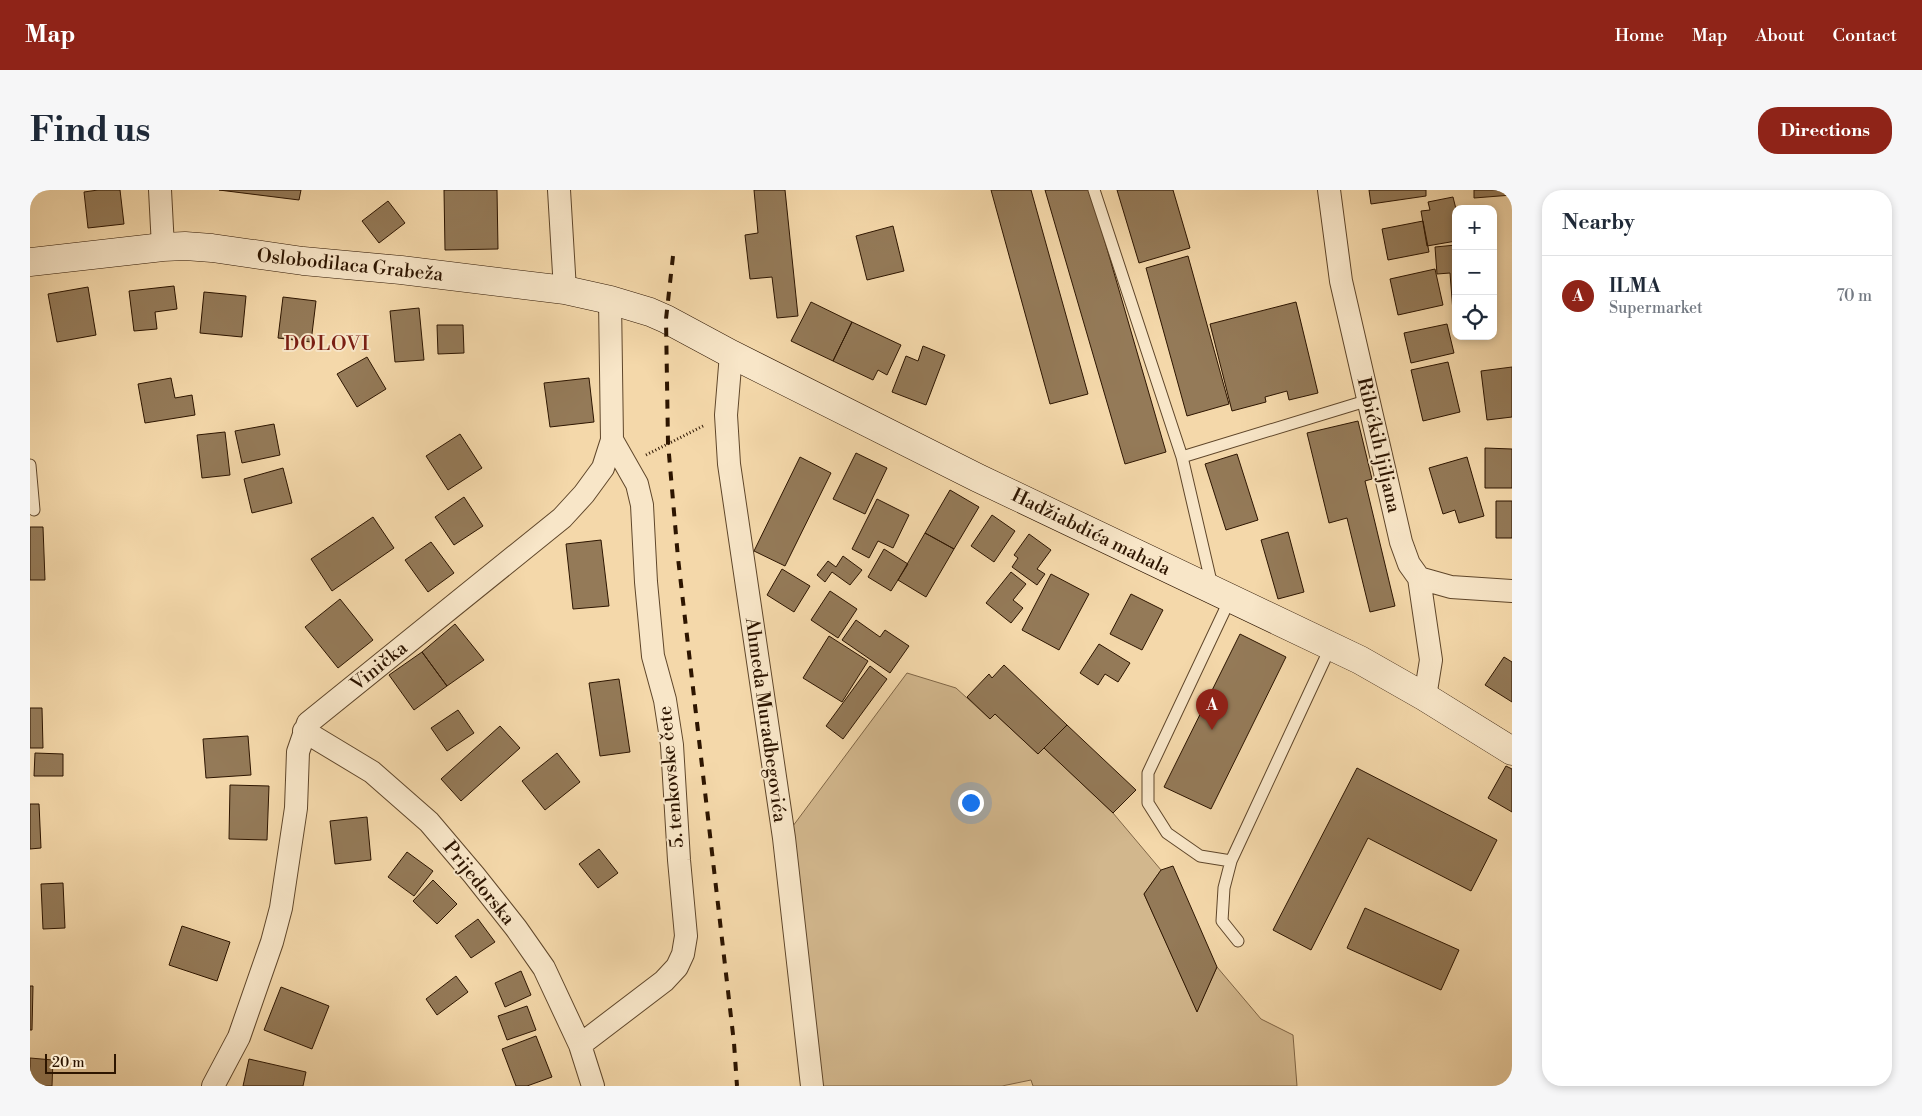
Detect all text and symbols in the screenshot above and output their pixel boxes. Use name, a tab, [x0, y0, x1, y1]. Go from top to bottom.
text: Map	[25, 20, 75, 50]
text: Home	[1615, 24, 1664, 47]
text: Map	[1692, 24, 1728, 47]
text: About	[1756, 24, 1805, 47]
text: Contact	[1833, 24, 1897, 47]
button: Directions	[1758, 107, 1892, 154]
text: Find us	[30, 109, 150, 152]
map controls	[1452, 205, 1497, 340]
button: +	[1452, 205, 1497, 250]
text: Nearby	[1562, 210, 1635, 236]
street label: Oslobodilaca Grabeža	[256, 243, 445, 287]
button: −	[1452, 250, 1497, 295]
text: ILMA	[1609, 274, 1660, 298]
text: A	[1572, 286, 1584, 306]
text: 70 m	[1836, 286, 1872, 306]
button: locate	[1452, 295, 1497, 340]
text: Supermarket	[1609, 298, 1703, 318]
district label: DOLOVI	[284, 332, 370, 357]
street label: Ribićkih ljiljana	[1352, 375, 1406, 515]
street label: Hadžiabdića mahala	[1008, 483, 1175, 581]
street label: Ahmeda Muradbegovića	[740, 615, 792, 824]
street label: Vinička	[345, 636, 413, 697]
pin: A	[1196, 689, 1228, 730]
street label: 5. tenkovske čete	[653, 705, 689, 849]
your location	[958, 790, 984, 816]
street label: Prijedorska	[438, 836, 520, 930]
scale bar	[45, 1051, 116, 1074]
text: 20 m	[52, 1054, 84, 1072]

